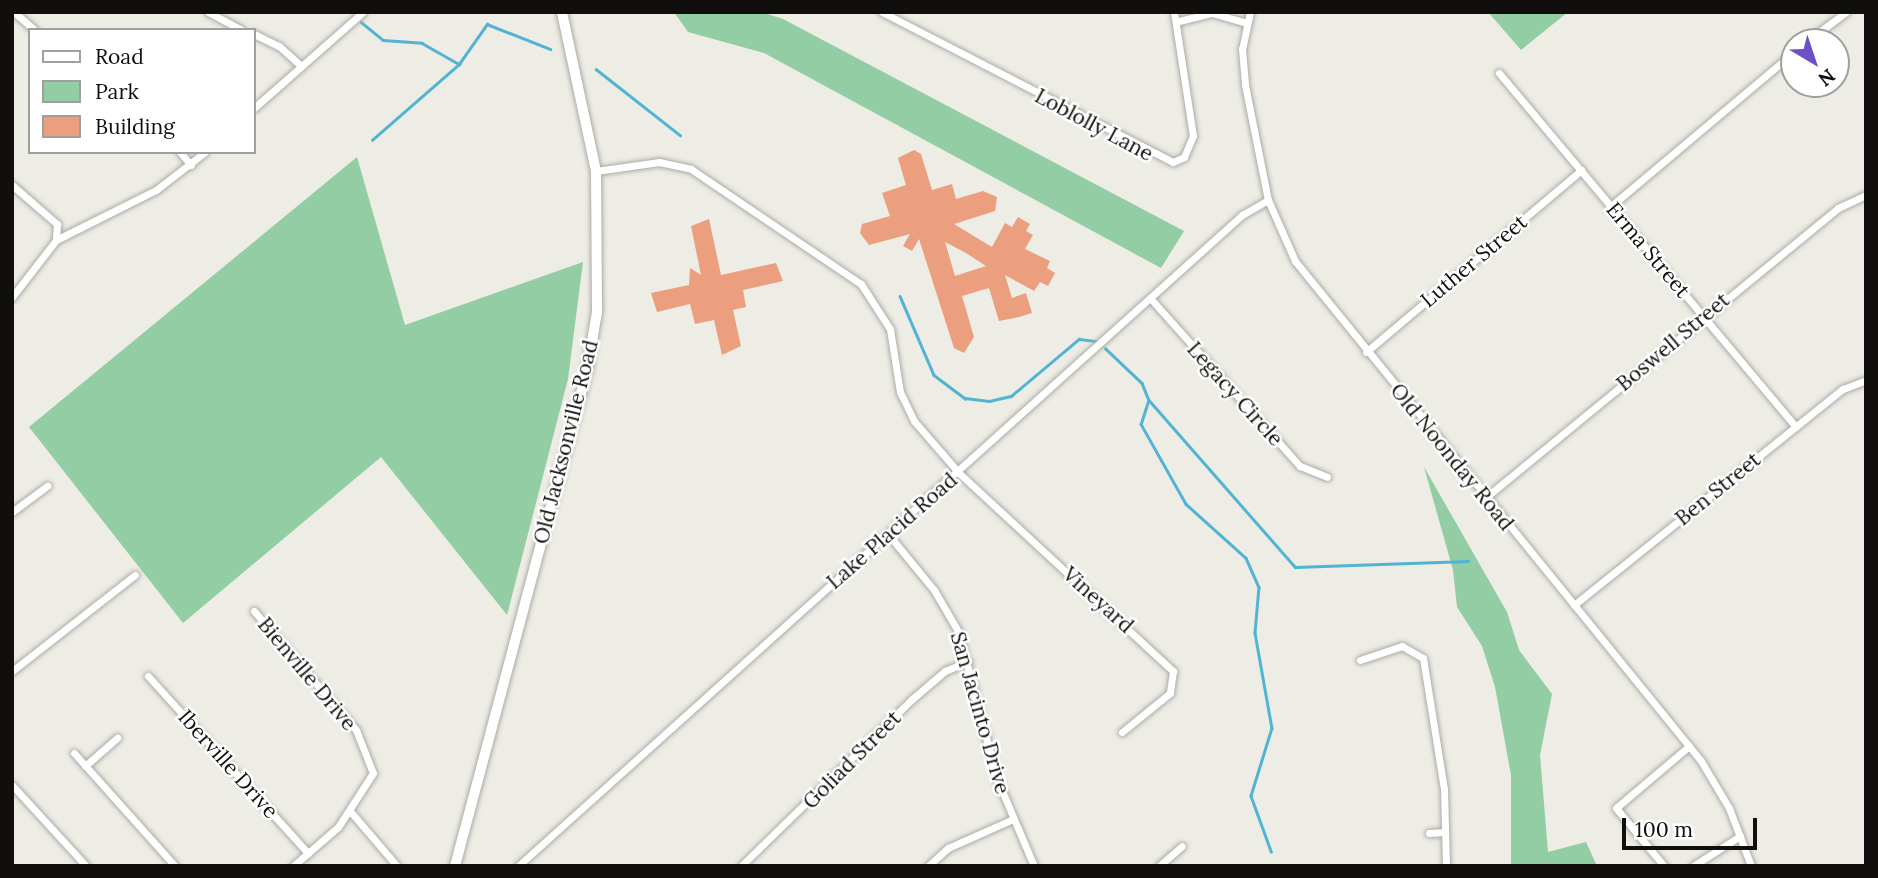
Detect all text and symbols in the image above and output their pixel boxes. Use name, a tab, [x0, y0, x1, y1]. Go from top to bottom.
legend	[28, 28, 256, 154]
north arrow	[1780, 28, 1850, 98]
text: Road	[95, 43, 144, 70]
text: N	[1814, 64, 1840, 92]
text: Park	[95, 78, 139, 105]
street label: Loblolly Lane	[1031, 83, 1157, 167]
text: Building	[95, 113, 175, 140]
street label: Erma Street	[1601, 197, 1695, 303]
street label: Luther Street	[1416, 209, 1532, 313]
street label: Boswell Street	[1611, 288, 1735, 396]
street label: Old Jacksonville Road	[528, 337, 604, 547]
street label: Legacy Circle	[1182, 337, 1288, 451]
street label: Old Noonday Road	[1385, 378, 1519, 536]
street label: Ben Street	[1670, 447, 1766, 531]
street label: Lake Placid Road	[822, 468, 962, 594]
street label: Vineyard	[1057, 562, 1139, 638]
street label: Bienville Drive	[252, 612, 362, 736]
street label: San Jacinto Drive	[945, 629, 1015, 797]
street label: Iberville Drive	[173, 705, 283, 823]
street label: Goliad Street	[798, 706, 906, 814]
scale bar	[1626, 804, 1761, 848]
text: 100 m	[1635, 816, 1693, 843]

